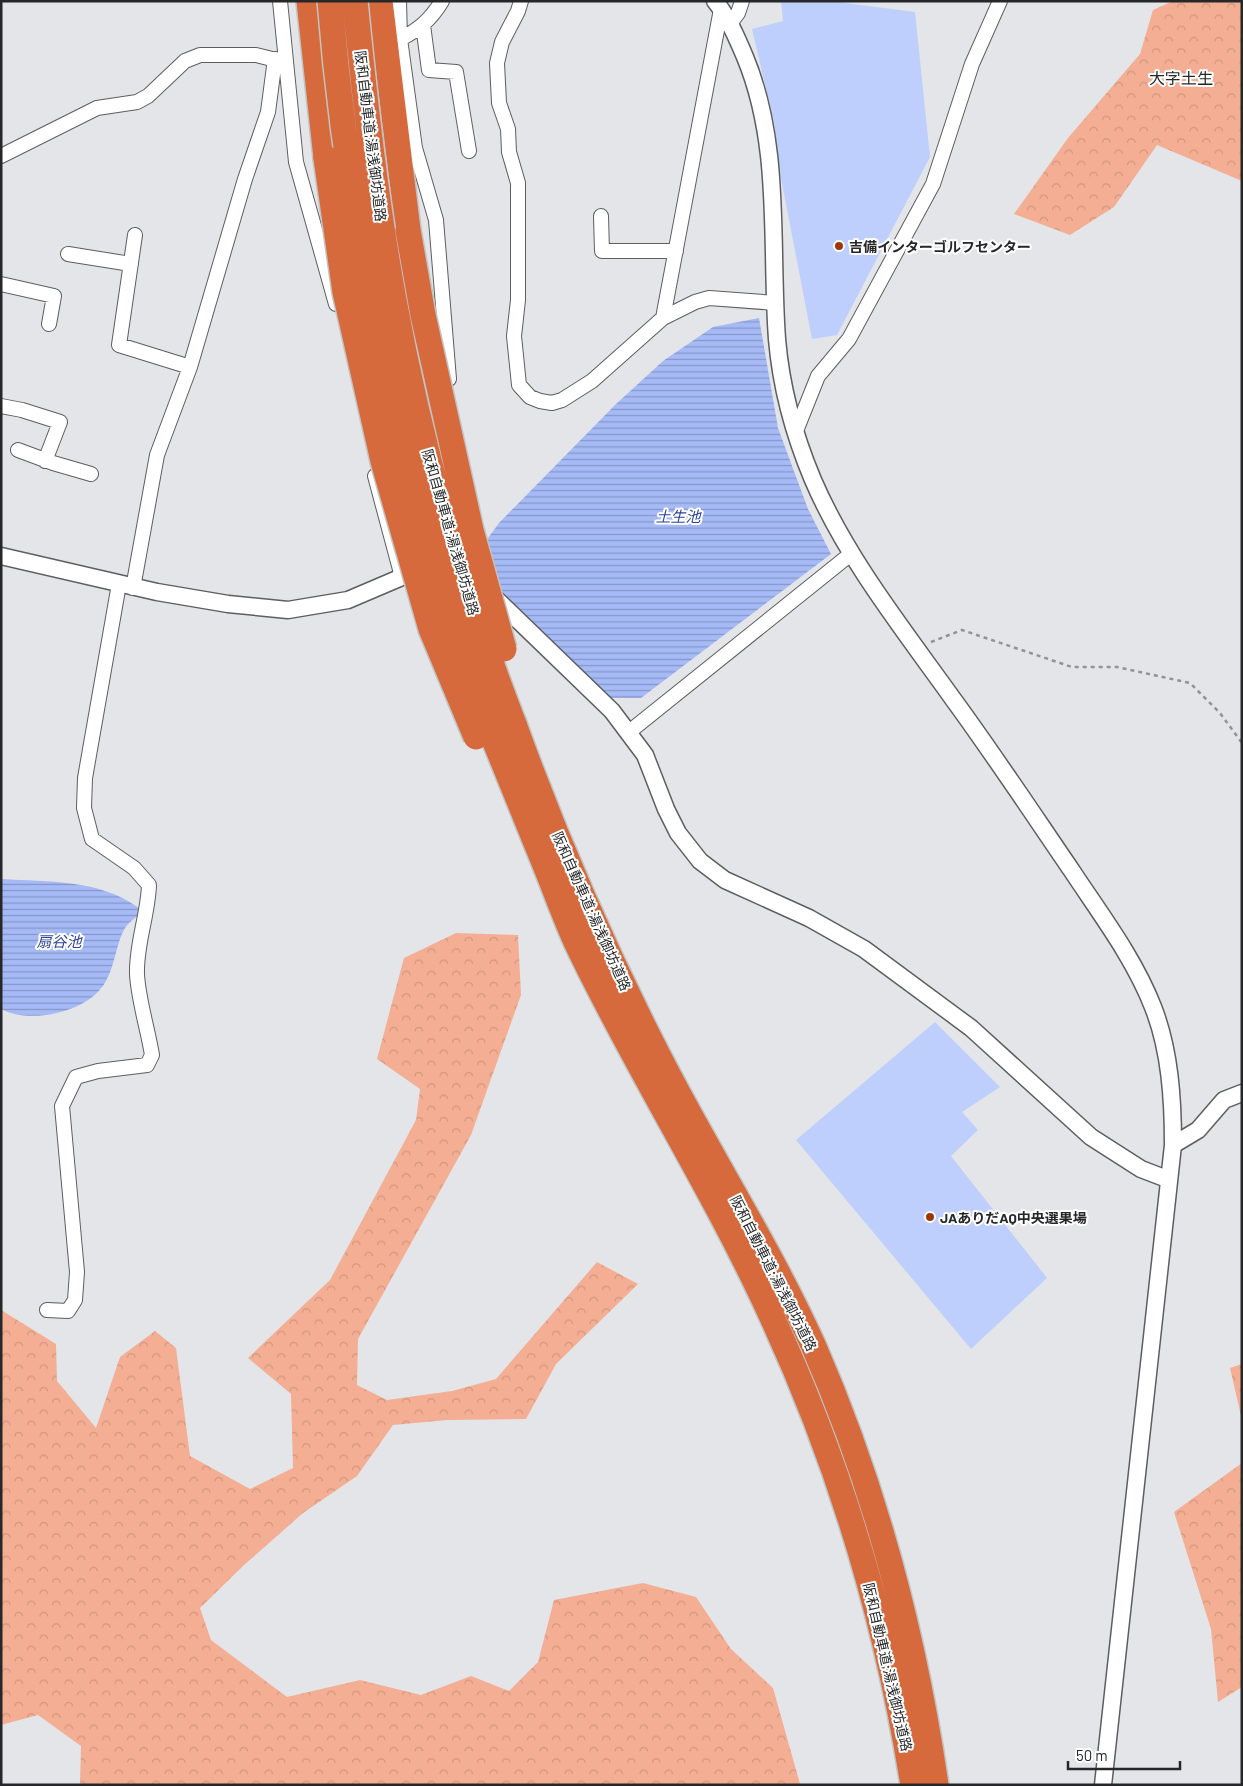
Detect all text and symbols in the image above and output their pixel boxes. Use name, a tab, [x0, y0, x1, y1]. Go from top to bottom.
street label: 阪和自動車道;湯浅御坊道路	[352, 49, 390, 223]
district label: 大字土生	[1149, 68, 1213, 87]
place label: 吉備インターゴルフセンター	[849, 238, 1031, 255]
marker: 吉備インターゴルフセンター	[833, 240, 845, 252]
street label: 阪和自動車道;湯浅御坊道路	[419, 447, 483, 617]
water label: 土生池	[655, 507, 702, 525]
street label: 阪和自動車道;湯浅御坊道路	[549, 829, 635, 993]
water label: 扇谷池	[36, 932, 83, 950]
street label: 阪和自動車道;湯浅御坊道路	[727, 1192, 821, 1354]
place label: JAありだAQ中央選果場	[940, 1209, 1087, 1226]
marker: JAありだAQ中央選果場	[924, 1211, 936, 1223]
street label: 阪和自動車道;湯浅御坊道路	[860, 1581, 916, 1753]
scale bar	[1068, 1738, 1180, 1770]
text: 50 m	[1076, 1746, 1108, 1764]

